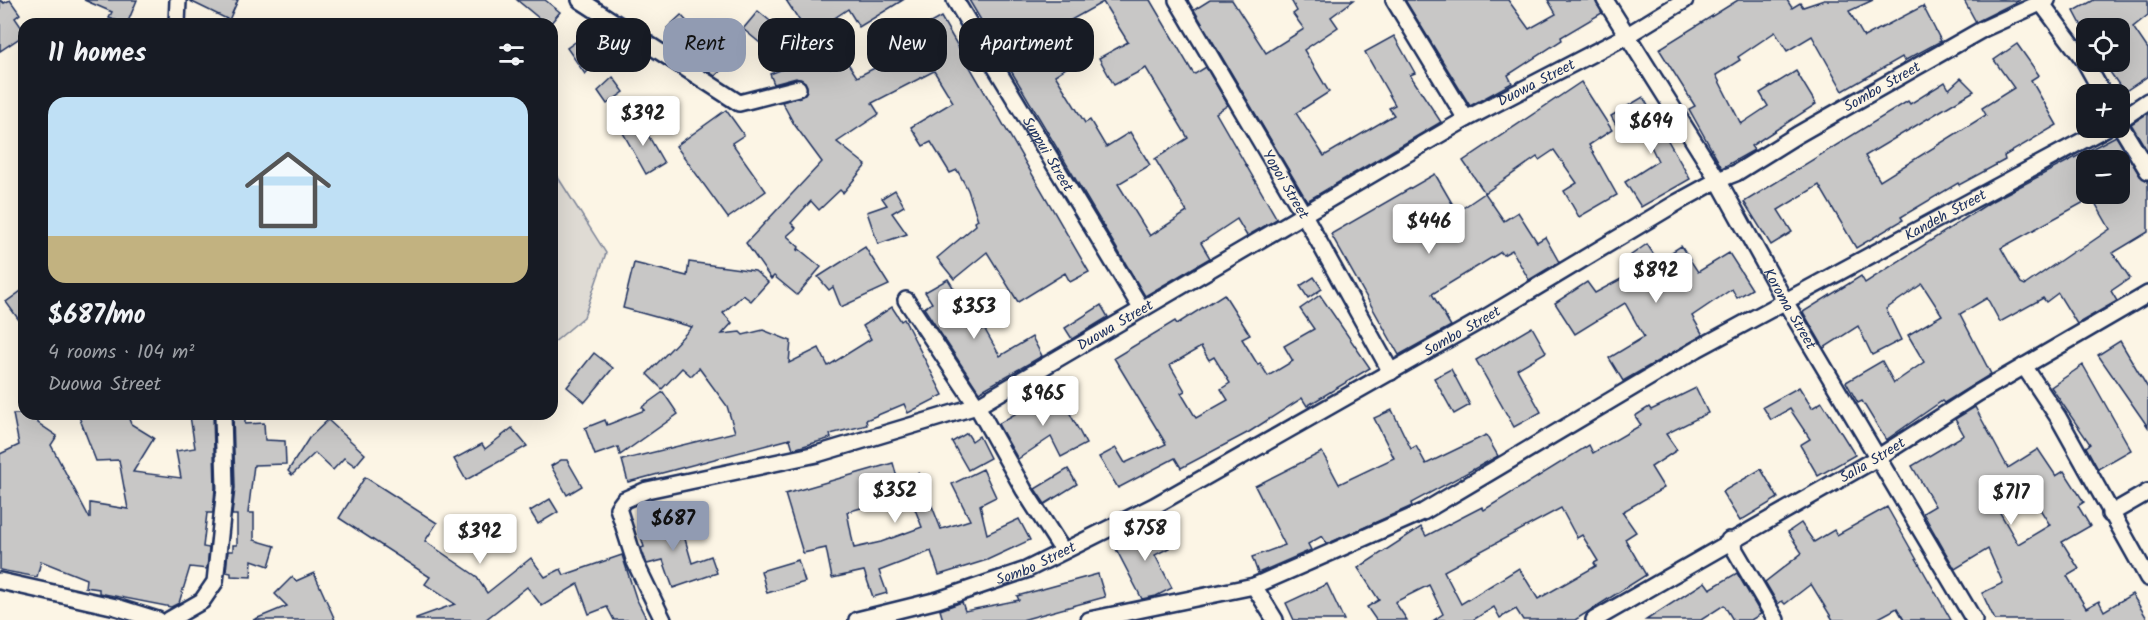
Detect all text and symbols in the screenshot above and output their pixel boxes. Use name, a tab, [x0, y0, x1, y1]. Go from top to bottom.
chip: Buy	[576, 18, 651, 72]
chip: Rent	[663, 18, 746, 72]
chip: Filters	[758, 18, 855, 72]
chip: New	[867, 18, 947, 72]
chip: Apartment	[959, 18, 1094, 72]
map controls	[2076, 18, 2130, 204]
button: locate	[2076, 18, 2130, 72]
text: 11 homes	[48, 33, 146, 75]
icon: filters	[495, 38, 528, 71]
street label: Duowa Street	[1493, 53, 1580, 114]
street label: Sombo Street	[1839, 56, 1926, 119]
button: +	[2076, 84, 2130, 138]
pin: $392	[607, 96, 679, 147]
text: $392	[621, 99, 665, 131]
pin: $694	[1615, 104, 1687, 155]
text: $694	[1629, 107, 1673, 139]
street label: Suppui Street	[1015, 112, 1079, 197]
icon: home	[234, 136, 342, 244]
street label: Yopoi Street	[1255, 145, 1315, 224]
button: −	[2076, 150, 2130, 204]
street label: Kandeh Street	[1900, 184, 1991, 248]
pin: $446	[1393, 204, 1465, 255]
text: $446	[1407, 207, 1451, 239]
pin: $892	[1620, 253, 1692, 304]
text: $892	[1633, 256, 1679, 288]
street label: Koroma Street	[1756, 264, 1822, 355]
pin: $353	[938, 289, 1010, 340]
text: $353	[952, 292, 996, 324]
street label: Duowa Street	[1073, 294, 1158, 358]
text: $687/mo	[48, 295, 146, 337]
street label: Sombo Street	[1420, 300, 1506, 363]
text: 4 rooms · 104 m²	[48, 337, 194, 369]
text: Duowa Street	[48, 369, 161, 401]
pin: $965	[1007, 376, 1079, 427]
text: $965	[1022, 379, 1064, 411]
street label: Salia Street	[1835, 432, 1911, 490]
pin: $352	[859, 473, 931, 524]
pin: $717	[1975, 475, 2047, 526]
text: $352	[873, 476, 917, 508]
text: $717	[1993, 478, 2029, 510]
pin: $687	[637, 501, 709, 552]
text: $687	[651, 504, 695, 536]
pin: $758	[1109, 511, 1181, 562]
pin: $392	[444, 514, 516, 565]
text: $758	[1123, 514, 1167, 546]
text: $392	[458, 517, 502, 549]
street label: Sombo Street	[993, 536, 1081, 592]

